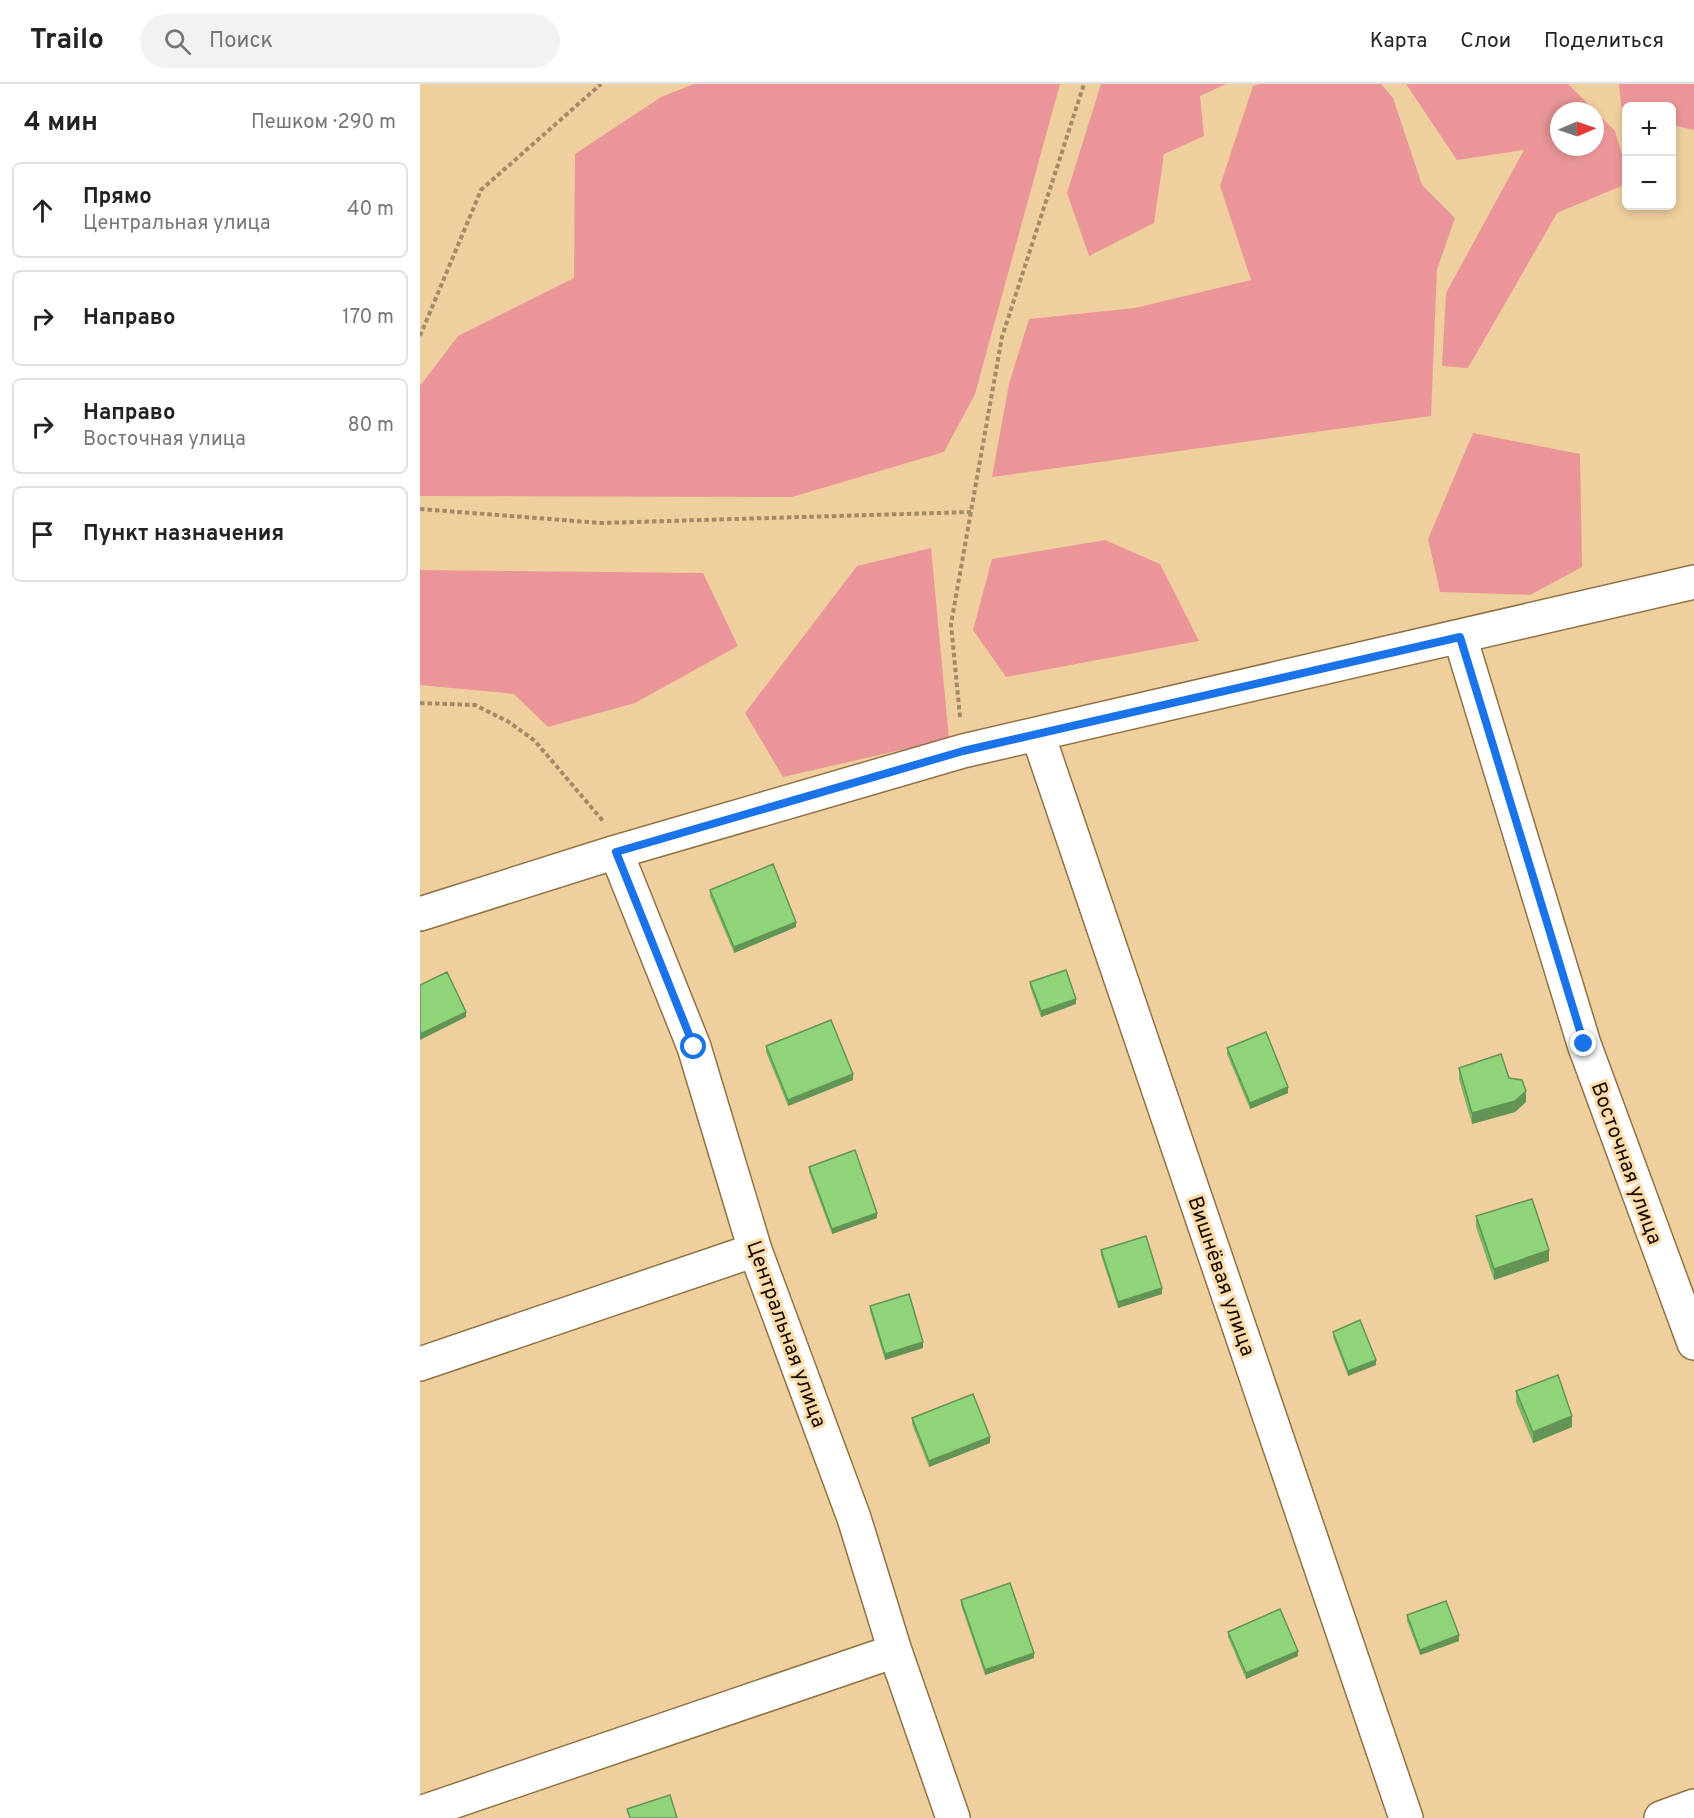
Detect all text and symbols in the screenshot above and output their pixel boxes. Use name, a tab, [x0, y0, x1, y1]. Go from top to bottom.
search box	[140, 14, 560, 68]
text: Trailo	[30, 23, 104, 59]
icon: search	[161, 25, 194, 58]
text: Поиск	[209, 28, 273, 55]
text: Карта	[1370, 28, 1427, 55]
text: Слои	[1460, 28, 1511, 55]
text: Поделиться	[1544, 28, 1664, 55]
north arrow	[1550, 102, 1604, 156]
map controls	[1622, 102, 1676, 210]
button: +	[1622, 102, 1676, 156]
text: 4 мин	[24, 107, 98, 140]
text: Пешком · 290 m	[251, 110, 396, 136]
button: −	[1622, 156, 1676, 210]
text: Прямо	[83, 184, 152, 211]
icon: ahead	[26, 194, 59, 227]
text: 40 m	[347, 197, 394, 223]
text: Центральная улица	[83, 211, 271, 237]
icon: right	[26, 302, 59, 335]
text: Направо	[83, 305, 175, 332]
text: 170 m	[342, 305, 394, 331]
text: Направо	[83, 400, 175, 427]
icon: right	[26, 410, 59, 443]
text: 80 m	[348, 413, 394, 439]
text: Восточная улица	[83, 427, 246, 453]
icon: arrive	[26, 518, 59, 551]
text: Пункт назначения	[83, 521, 284, 548]
route end	[1570, 1030, 1596, 1056]
route start	[680, 1033, 706, 1059]
street label: Восточная улица	[1584, 1079, 1668, 1248]
street label: Вишнёвая улица	[1181, 1193, 1261, 1360]
street label: Центральная улица	[739, 1237, 832, 1432]

